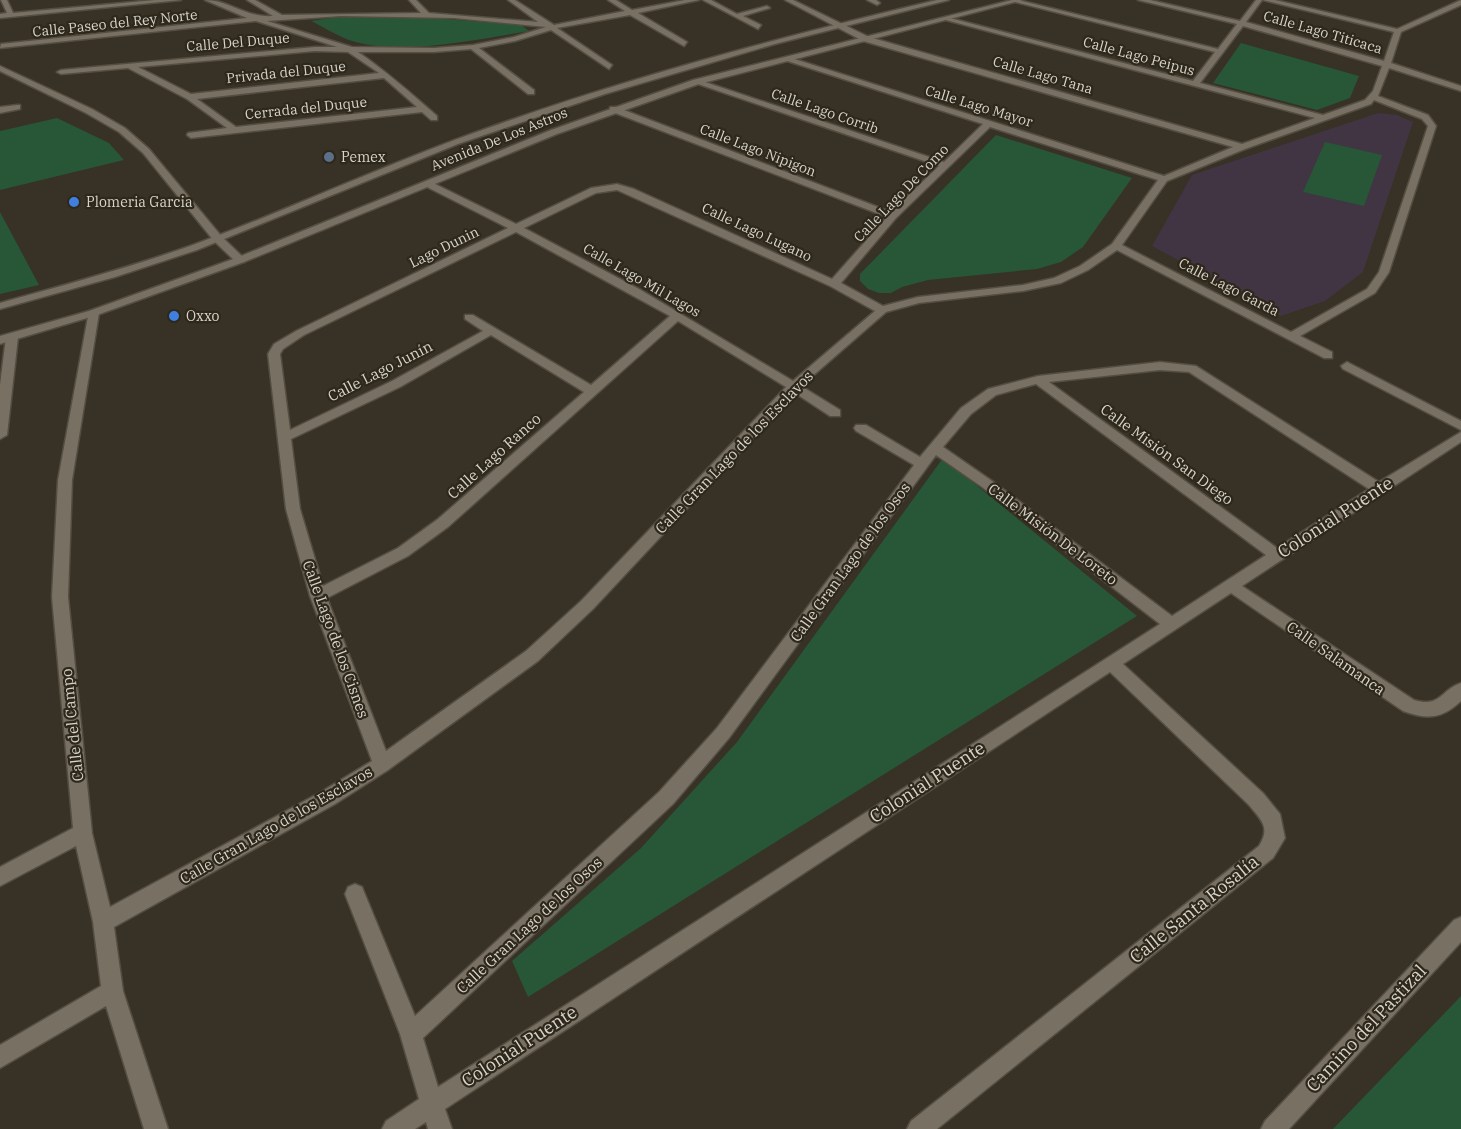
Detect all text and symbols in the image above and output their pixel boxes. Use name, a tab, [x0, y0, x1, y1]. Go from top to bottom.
street label: Calle Paseo del Rey Norte	[32, 5, 198, 41]
street label: Calle Lago Titicaca	[1261, 6, 1385, 58]
street label: Calle Del Duque	[186, 29, 290, 55]
street label: Calle Lago Peipus	[1081, 32, 1197, 80]
street label: Calle Lago Tana	[991, 52, 1095, 98]
street label: Privada del Duque	[225, 57, 347, 87]
street label: Calle Lago Mayor	[923, 81, 1036, 131]
street label: Calle Lago Corrib	[769, 84, 881, 138]
street label: Cerrada del Duque	[244, 93, 368, 123]
street label: Avenida De Los Astros	[428, 103, 570, 175]
street label: Calle Lago Nipigon	[697, 120, 819, 180]
street label: Calle Lago De Como	[850, 140, 952, 246]
place label: Pemex	[341, 148, 386, 166]
marker: Pemex	[322, 150, 336, 164]
place label: Plomeria Garcia	[86, 193, 193, 211]
marker: Plomeria Garcia	[67, 195, 81, 209]
street label: Calle Lago Lugano	[699, 199, 815, 265]
street label: Lago Dunin	[406, 222, 482, 272]
street label: Calle Lago Mil Lagos	[580, 239, 704, 321]
street label: Calle Lago Garda	[1176, 254, 1283, 320]
place label: Oxxo	[186, 307, 219, 325]
marker: Oxxo	[167, 309, 181, 323]
street label: Calle Lago Junín	[324, 336, 436, 406]
street label: Calle Gran Lago de los Esclavos	[651, 367, 817, 537]
street label: Calle Misión San Diego	[1097, 399, 1237, 509]
street label: Calle Lago Ranco	[443, 409, 545, 503]
street label: Colonial Puente	[1273, 471, 1397, 563]
street label: Calle Gran Lago de los Osos	[786, 479, 914, 645]
street label: Calle Misión De Loreto	[984, 479, 1122, 589]
street label: Calle Lago de los Cisnes	[299, 558, 373, 720]
street label: Calle Salamanca	[1283, 617, 1389, 699]
street label: Calle del Campo	[57, 668, 87, 782]
street label: Colonial Puente	[865, 736, 989, 828]
street label: Calle Gran Lago de los Esclavos	[176, 762, 376, 888]
street label: Calle Santa Rosalía	[1125, 850, 1263, 968]
street label: Calle Gran Lago de los Osos	[452, 852, 606, 998]
street label: Camino del Pastizal	[1301, 959, 1431, 1097]
street label: Colonial Puente	[457, 1000, 581, 1092]

